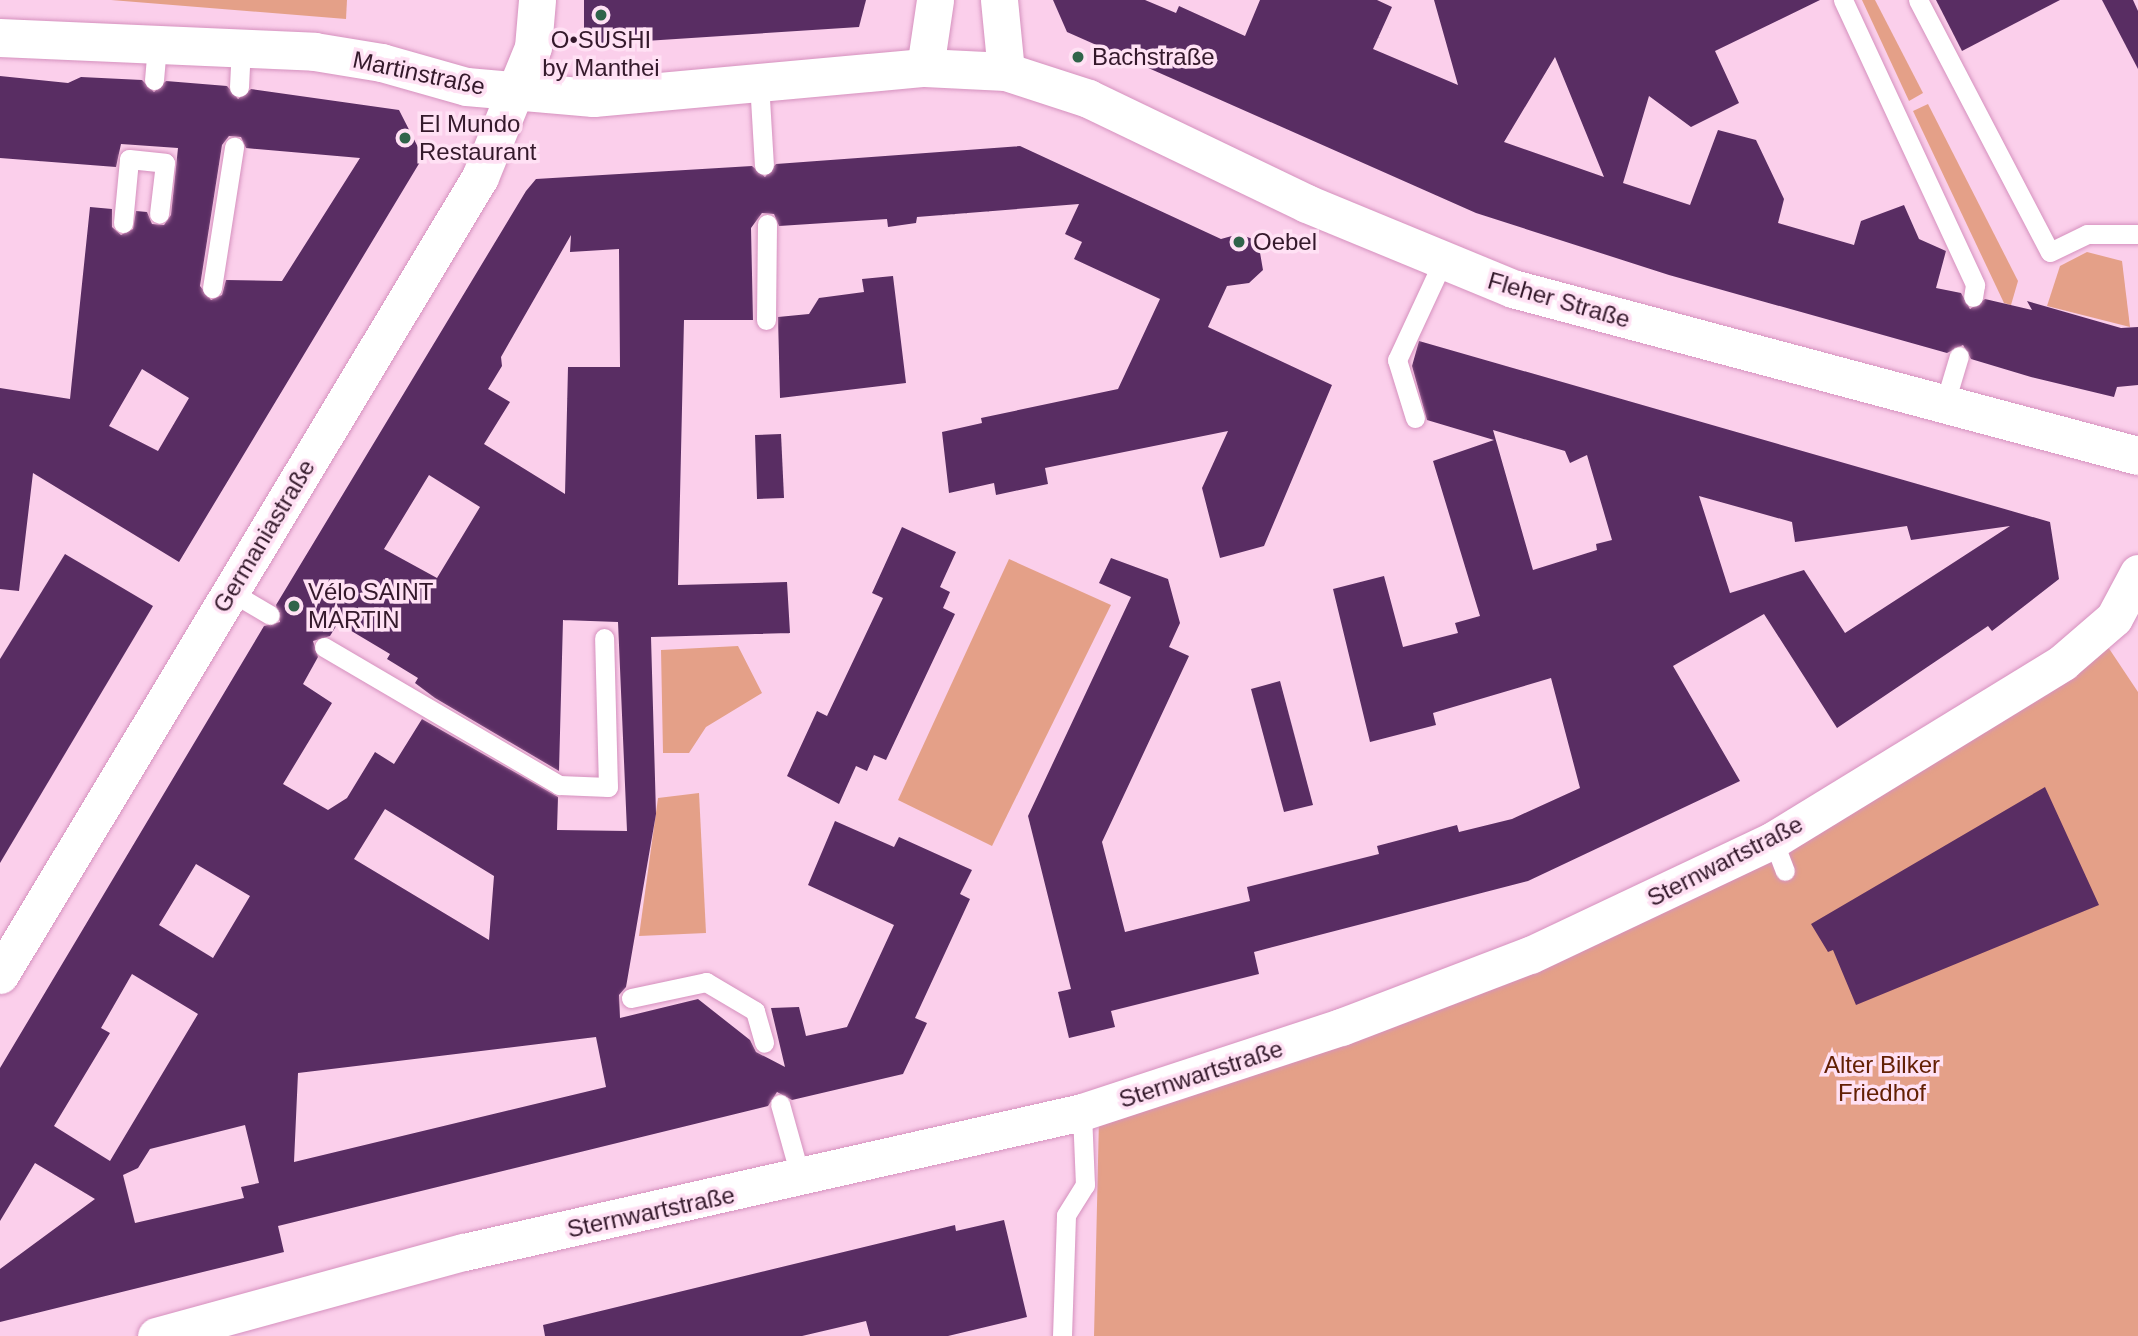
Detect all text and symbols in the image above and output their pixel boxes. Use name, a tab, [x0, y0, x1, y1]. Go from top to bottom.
marker: O•SUSHI by Manthei	[593, 7, 609, 23]
place label: O•SUSHI by Manthei	[542, 26, 660, 82]
place label: Bachstraße	[1092, 43, 1215, 71]
street label: Martinstraße	[350, 45, 488, 101]
marker: Bachstraße	[1070, 49, 1086, 65]
place label: El Mundo Restaurant	[419, 110, 536, 166]
marker: El Mundo Restaurant	[397, 130, 413, 146]
place label: Oebel	[1253, 228, 1317, 256]
marker: Oebel	[1231, 234, 1247, 250]
street label: Fleher Straße	[1485, 266, 1633, 334]
street label: Germaniastraße	[207, 454, 321, 618]
place label: Vélo SAINT MARTIN	[308, 578, 433, 634]
marker: Vélo SAINT MARTIN	[286, 598, 302, 614]
street label: Sternwartstraße	[1642, 809, 1808, 913]
street label: Sternwartstraße	[1115, 1034, 1287, 1114]
park label: Alter Bilker Friedhof	[1824, 1051, 1940, 1107]
street label: Sternwartstraße	[565, 1180, 737, 1244]

